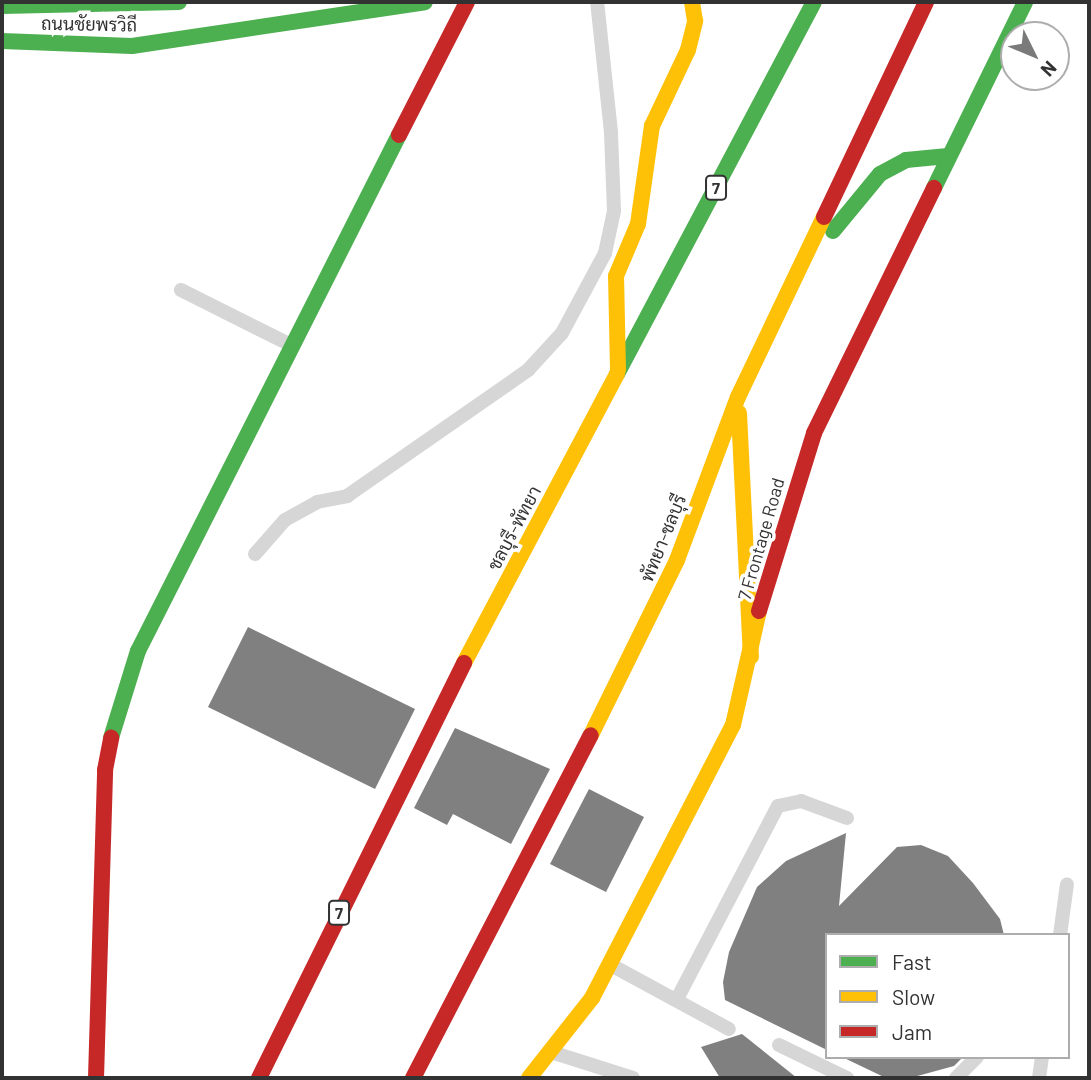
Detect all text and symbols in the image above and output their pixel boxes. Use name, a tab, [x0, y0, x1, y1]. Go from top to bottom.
street label: ถนนชัยพรวิถี	[41, 12, 137, 36]
north arrow	[1000, 21, 1070, 91]
text: N	[1037, 57, 1062, 82]
road number: 7	[704, 176, 728, 200]
street label: 7 Frontage Road	[733, 475, 789, 603]
street label: ชลบุรี-พัทยา	[483, 482, 545, 574]
street label: พัทยา-ชลบุรี	[636, 491, 690, 585]
road number: 7	[327, 900, 351, 925]
legend	[825, 933, 1070, 1059]
text: Fast	[892, 949, 932, 974]
text: Slow	[892, 984, 935, 1009]
text: Jam	[892, 1019, 932, 1044]

